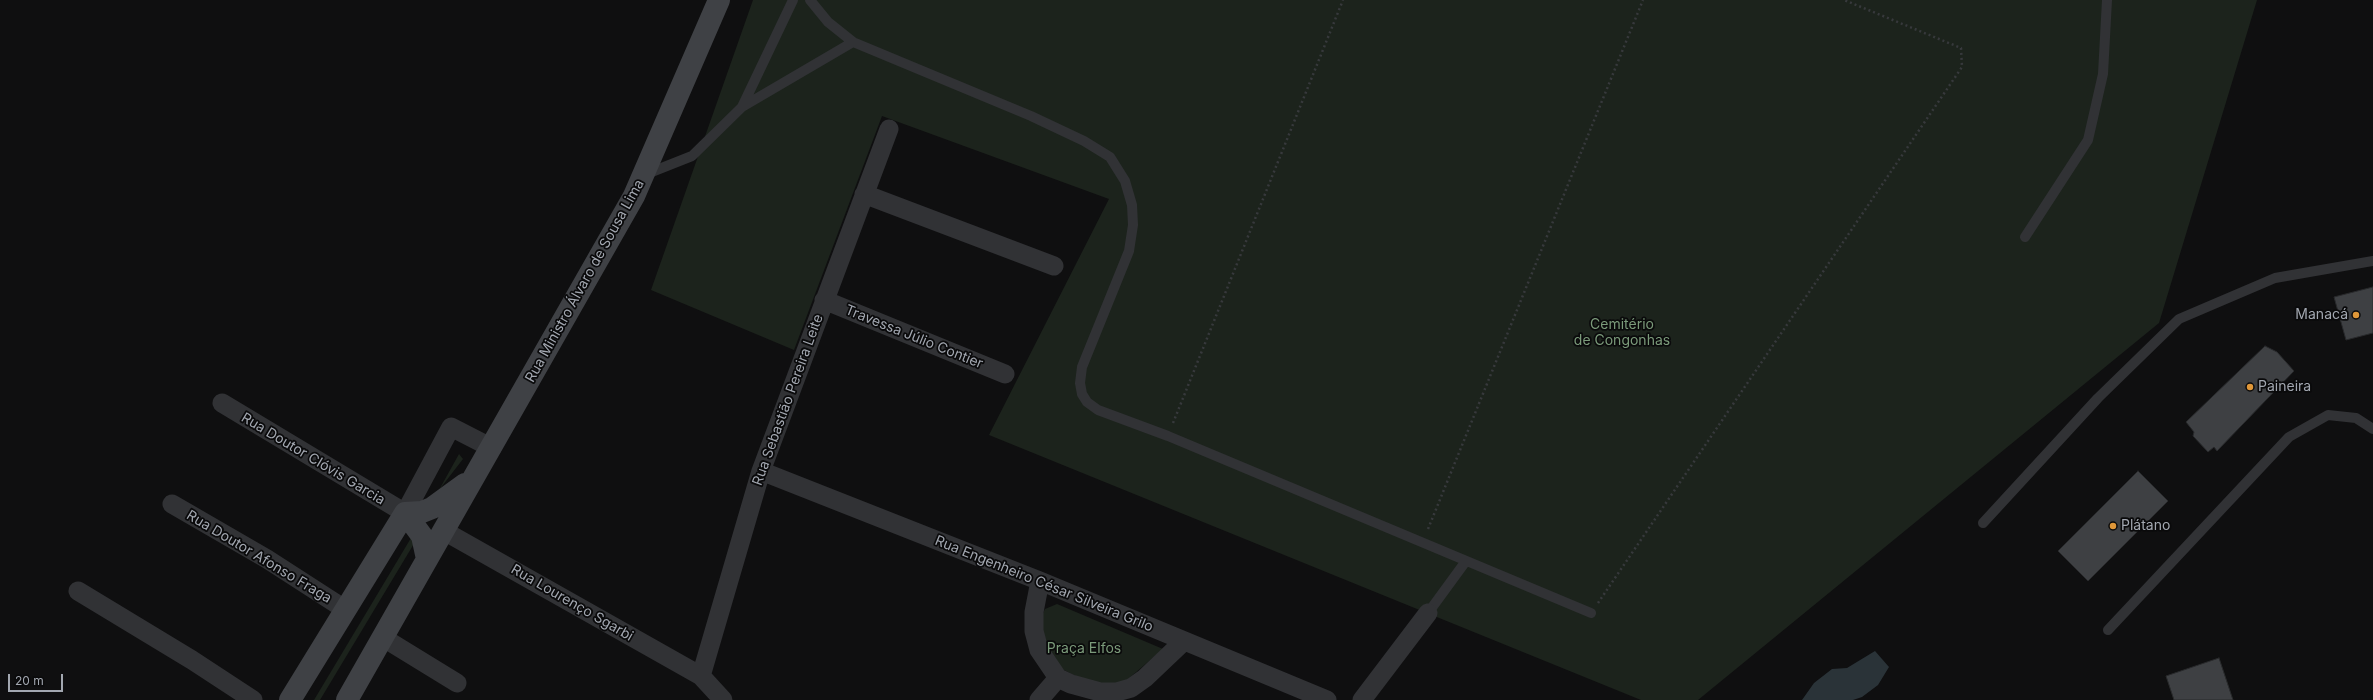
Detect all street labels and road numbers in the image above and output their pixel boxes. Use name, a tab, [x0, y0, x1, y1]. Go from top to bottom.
street label: Rua Ministro Álvaro de Sousa Lima	[522, 177, 648, 385]
street label: Travessa Júlio Contier	[843, 302, 985, 372]
street label: Rua Sebastião Pereira Leite	[749, 312, 827, 488]
street label: Rua Doutor Clóvis Garcia	[238, 409, 388, 509]
street label: Rua Doutor Afonso Fraga	[183, 507, 335, 607]
street label: Rua Engenheiro César Silveira Grilo	[932, 532, 1156, 636]
street label: Rua Lourenço Sgarbi	[508, 561, 636, 645]

